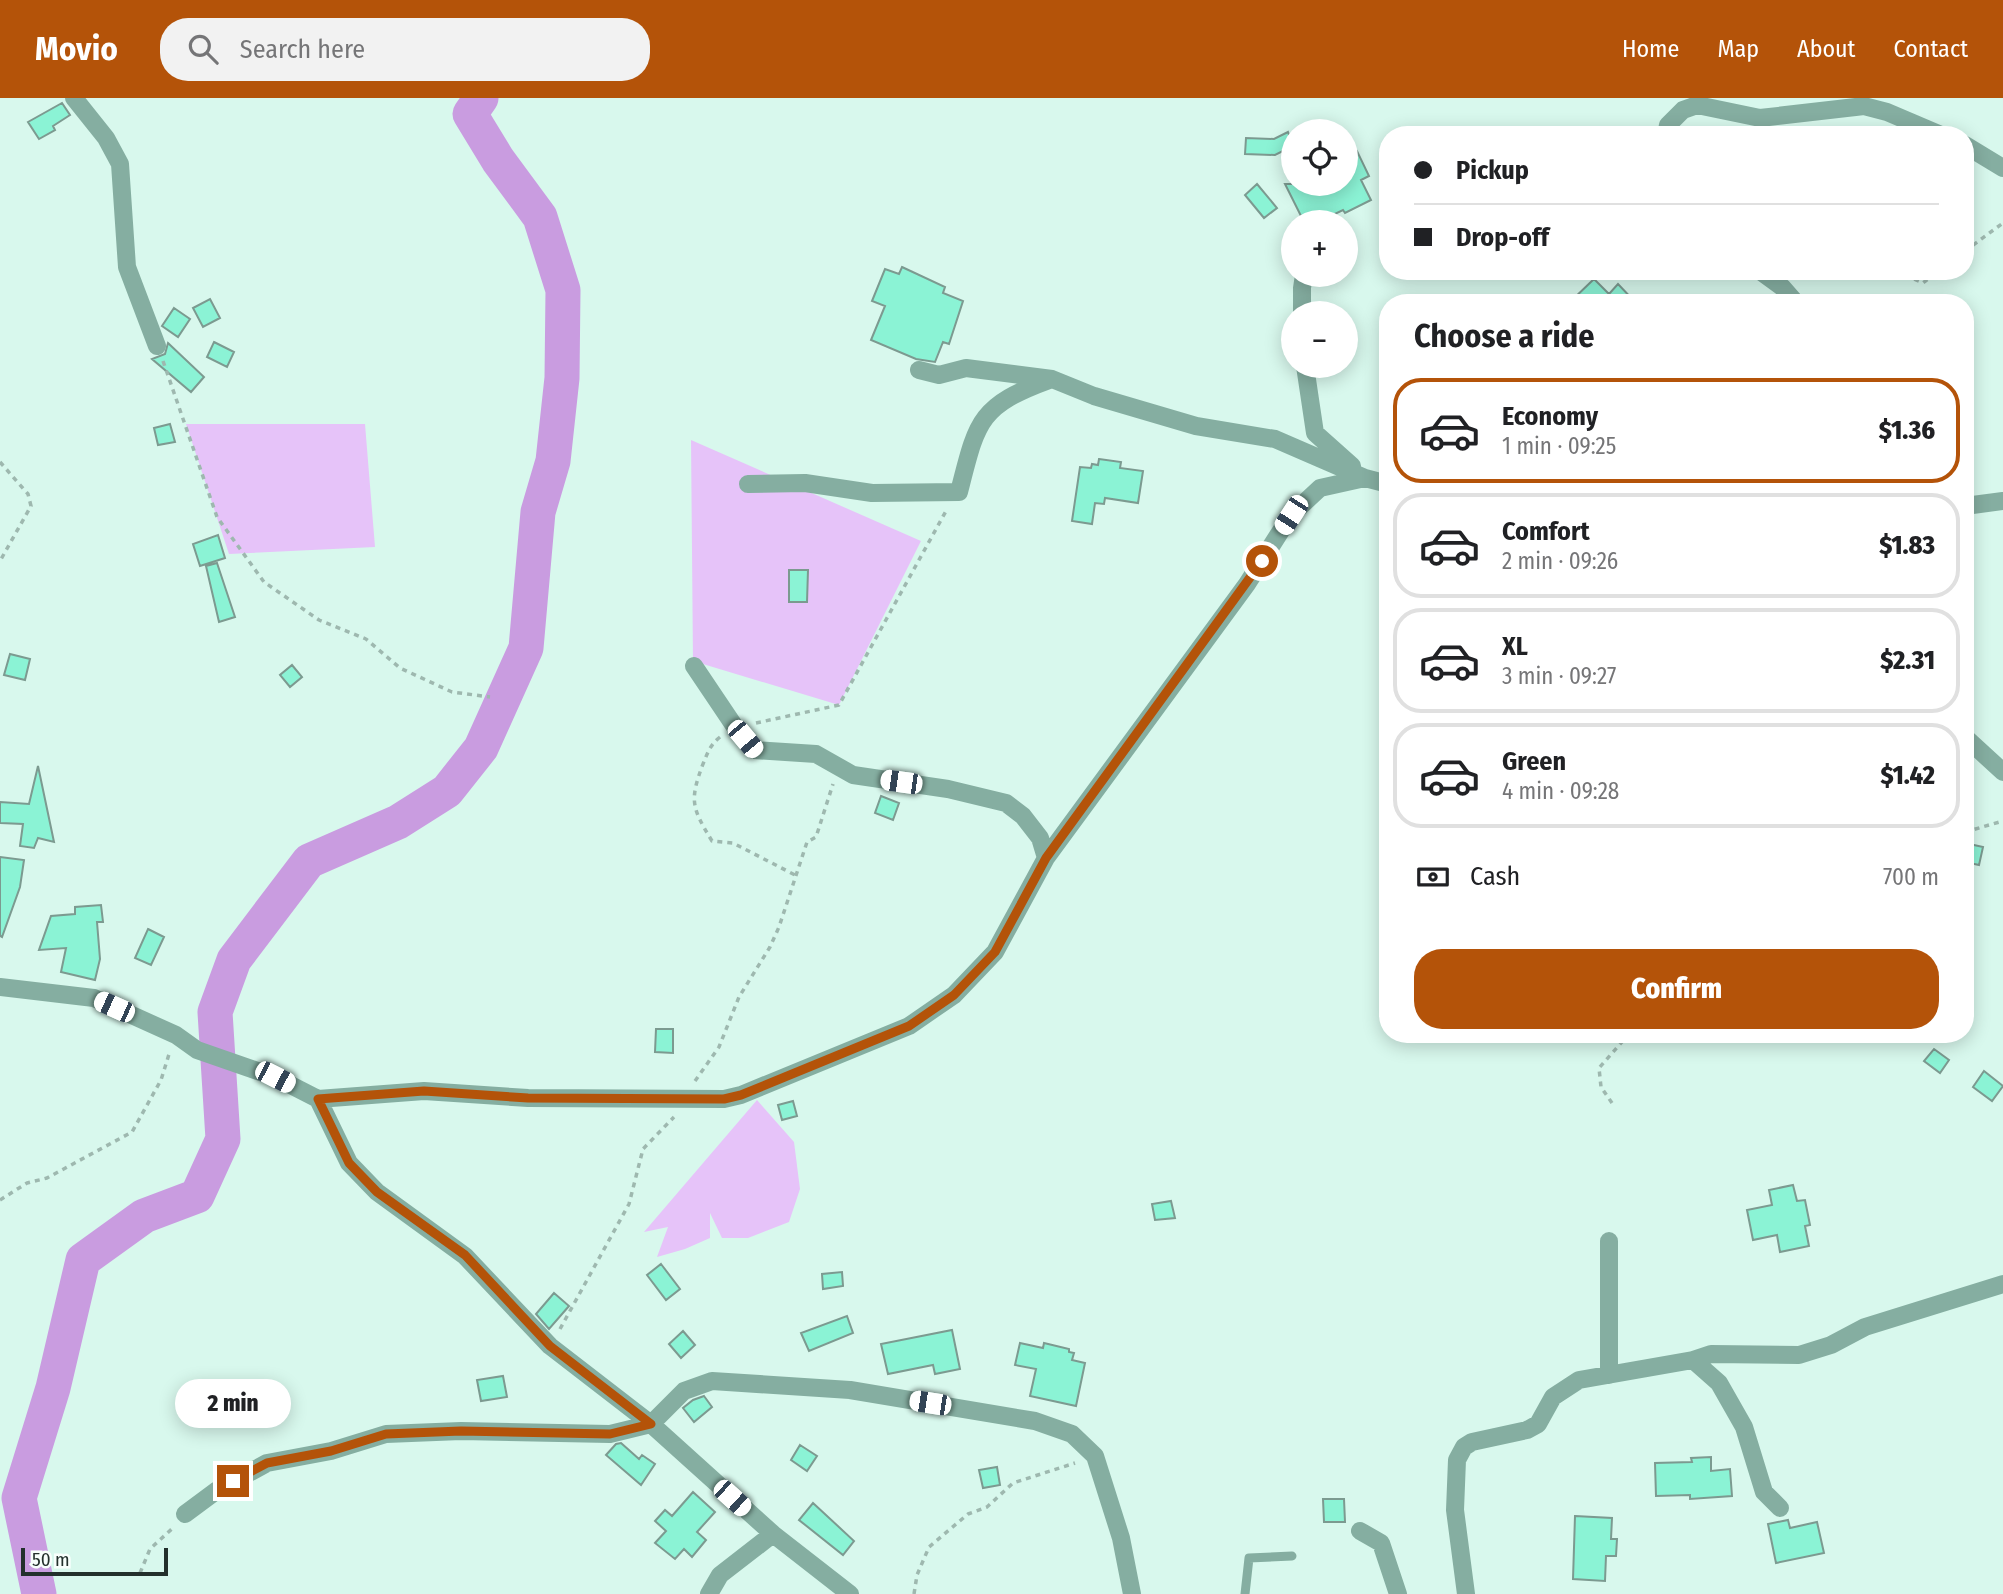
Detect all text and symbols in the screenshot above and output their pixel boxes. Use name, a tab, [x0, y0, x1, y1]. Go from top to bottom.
search box	[160, 18, 650, 81]
text: Movio	[35, 29, 118, 69]
icon: search	[184, 30, 222, 68]
text: Search here	[240, 34, 365, 65]
text: Home	[1622, 35, 1679, 63]
text: Map	[1717, 35, 1759, 63]
text: About	[1797, 35, 1855, 63]
text: Contact	[1893, 35, 1968, 63]
map controls	[1281, 119, 1358, 378]
button: locate	[1281, 119, 1358, 196]
text: Pickup	[1456, 155, 1529, 186]
button: +	[1281, 210, 1358, 287]
text: Drop-off	[1456, 222, 1549, 253]
button: −	[1281, 301, 1358, 378]
text: Choose a ride	[1414, 317, 1595, 355]
icon: car	[1418, 399, 1481, 462]
text: Economy	[1502, 401, 1598, 432]
text: $1.36	[1879, 415, 1935, 446]
text: 1 min · 09:25	[1502, 432, 1616, 460]
car	[1271, 492, 1312, 538]
icon: car	[1418, 514, 1481, 577]
text: Comfort	[1502, 516, 1590, 547]
text: $1.83	[1879, 530, 1935, 561]
route start	[1246, 545, 1278, 577]
text: 2 min · 09:26	[1502, 547, 1618, 575]
icon: car	[1418, 629, 1481, 692]
text: XL	[1502, 631, 1528, 662]
text: $2.31	[1880, 645, 1935, 676]
text: 3 min · 09:27	[1502, 662, 1616, 690]
car	[724, 716, 767, 762]
icon: car	[1418, 744, 1481, 807]
text: Green	[1502, 746, 1566, 777]
text: $1.42	[1881, 760, 1935, 791]
car	[879, 769, 924, 795]
text: 4 min · 09:28	[1502, 777, 1619, 805]
icon: cash	[1414, 858, 1452, 896]
text: Cash	[1470, 861, 1520, 892]
text: 700 m	[1883, 863, 1939, 891]
button: Confirm	[1414, 949, 1939, 1029]
car	[91, 989, 138, 1025]
car	[252, 1058, 299, 1096]
callout: 2 min	[175, 1380, 291, 1428]
text: 2 min	[208, 1389, 258, 1417]
car	[908, 1389, 953, 1417]
route end	[217, 1465, 249, 1497]
car	[710, 1476, 755, 1520]
scale bar	[21, 1545, 168, 1577]
text: 50 m	[32, 1548, 70, 1571]

